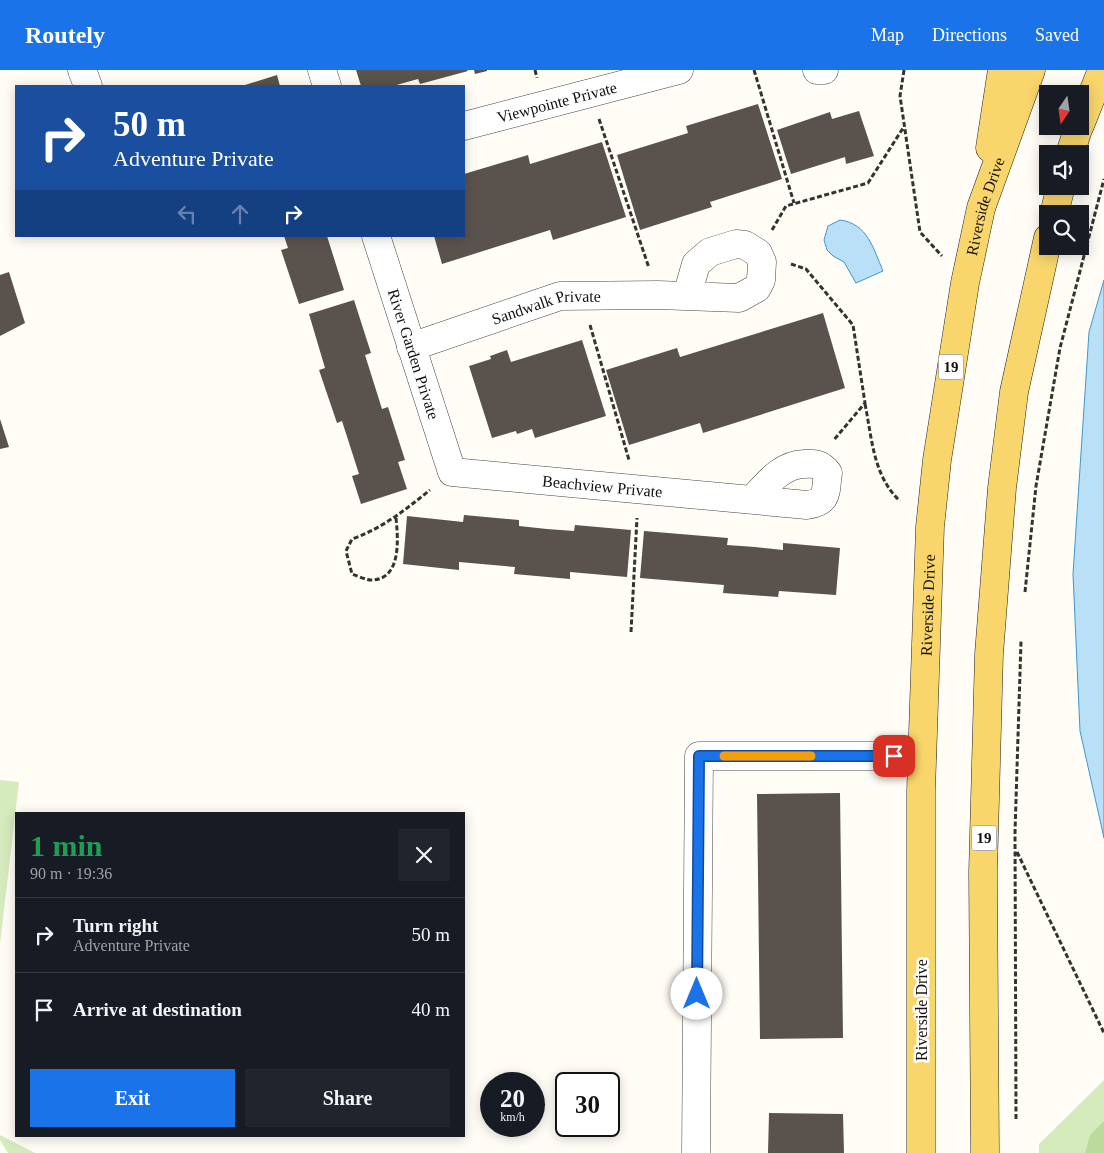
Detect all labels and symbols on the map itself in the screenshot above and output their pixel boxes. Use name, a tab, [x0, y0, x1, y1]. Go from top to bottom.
street label: Viewpointe Private	[495, 79, 619, 126]
north arrow	[1039, 85, 1089, 135]
street label: Riverside Drive	[963, 155, 1008, 257]
street label: River Garden Private	[385, 287, 442, 422]
street label: Sandwalk Private	[490, 287, 601, 328]
road number: 19	[938, 354, 964, 380]
street label: Beachview Private	[542, 472, 663, 501]
street label: Riverside Drive	[918, 554, 938, 656]
pin	[873, 735, 915, 777]
road number: 19	[972, 826, 996, 850]
street label: Riverside Drive	[913, 959, 930, 1061]
position arrow	[670, 967, 722, 1019]
speed limit sign: 30	[555, 1072, 620, 1137]

